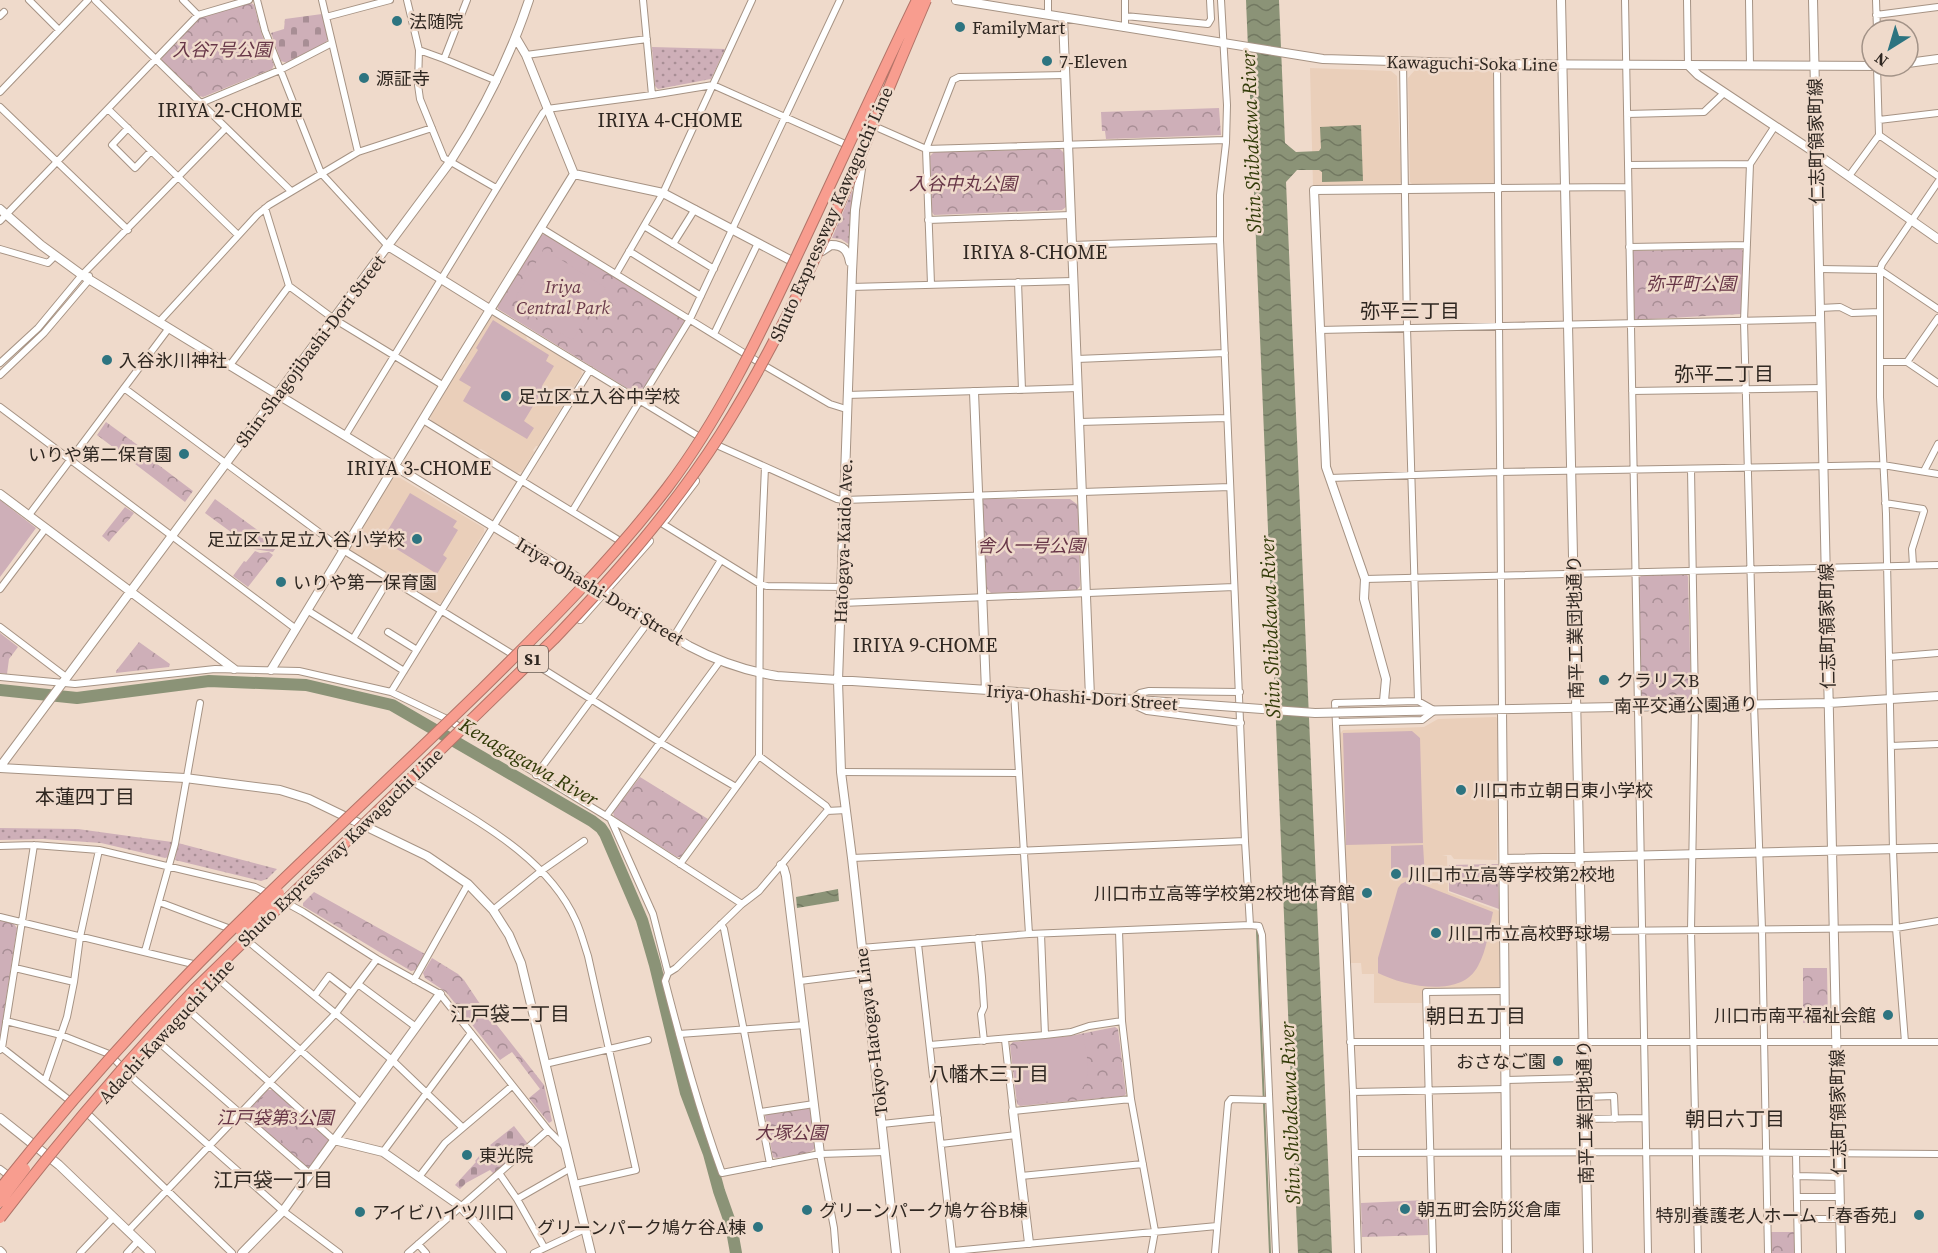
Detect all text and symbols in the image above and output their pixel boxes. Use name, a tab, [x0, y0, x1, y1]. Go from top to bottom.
place label: 法随院	[409, 9, 463, 34]
marker: 法随院	[390, 14, 404, 28]
place label: FamilyMart	[972, 15, 1065, 40]
north arrow	[1860, 18, 1920, 78]
marker: FamilyMart	[953, 20, 967, 34]
park label: 入谷7号公園	[172, 37, 275, 62]
text: N	[1869, 47, 1892, 72]
place label: 7-Eleven	[1059, 49, 1128, 74]
water label: Shin Shibakawa River	[1234, 49, 1268, 234]
street label: Kawaguchi-Soka Line	[1386, 49, 1558, 77]
marker: 7-Eleven	[1040, 54, 1054, 68]
place label: 源証寺	[376, 66, 430, 91]
marker: 源証寺	[357, 71, 371, 85]
street label: 仁志町領家町線	[1802, 78, 1830, 204]
street label: Shuto Expressway Kawaguchi Line	[763, 83, 899, 345]
district label: IRIYA 2-CHOME	[158, 96, 302, 124]
district label: IRIYA 4-CHOME	[598, 106, 742, 134]
park label: 入谷中丸公園	[909, 171, 1020, 196]
district label: IRIYA 8-CHOME	[963, 238, 1107, 266]
street label: Shin-Shagojibashi-Dori Street	[229, 249, 391, 452]
park label: 弥平町公園	[1646, 271, 1739, 296]
park label: Iriya Central Park	[516, 274, 610, 320]
district label: 弥平三丁目	[1360, 297, 1460, 325]
place label: 入谷氷川神社	[119, 348, 227, 373]
marker: 入谷氷川神社	[100, 353, 114, 367]
district label: 弥平二丁目	[1674, 360, 1774, 388]
place label: 足立区立入谷中学校	[518, 384, 680, 409]
marker: 足立区立入谷中学校	[499, 389, 513, 403]
place label: いりや第二保育園	[28, 442, 172, 467]
marker: いりや第二保育園	[177, 447, 191, 461]
district label: IRIYA 3-CHOME	[347, 454, 491, 482]
street label: Hatogaya-Kaido Ave.	[828, 458, 858, 624]
place label: 足立区立足立入谷小学校	[207, 527, 405, 552]
street label: Iriya-Ohashi-Dori Street	[511, 531, 689, 651]
marker: 足立区立足立入谷小学校	[410, 532, 424, 546]
park label: 舎人一号公園	[977, 533, 1088, 558]
water label: Shin Shibakawa River	[1253, 534, 1287, 719]
street label: 南平工業団地通り	[1561, 555, 1589, 699]
street label: 仁志町領家町線	[1813, 563, 1841, 689]
place label: いりや第一保育園	[293, 570, 437, 595]
marker: いりや第一保育園	[274, 575, 288, 589]
district label: IRIYA 9-CHOME	[853, 631, 997, 659]
road number: S1	[518, 646, 548, 672]
place label: クラリスB	[1616, 668, 1699, 693]
marker: クラリスB	[1597, 673, 1611, 687]
street label: Iriya-Ohashi-Dori Street	[986, 678, 1179, 716]
street label: 南平交通公園通り	[1614, 691, 1758, 719]
water label: Kenagagawa River	[454, 710, 604, 814]
street label: Shuto Expressway Kawaguchi Line	[232, 742, 448, 952]
place label: 川口市立朝日東小学校	[1473, 778, 1653, 803]
district label: 本蓮四丁目	[35, 783, 135, 811]
marker: 川口市立朝日東小学校	[1454, 783, 1468, 797]
place label: 川口市立高等学校第2校地	[1408, 862, 1615, 887]
marker: 川口市立高等学校第2校地	[1389, 867, 1403, 881]
place label: 川口市立高等学校第2校地体育館	[1094, 881, 1355, 906]
marker: 川口市立高等学校第2校地体育館	[1360, 886, 1374, 900]
place label: 川口市立高校野球場	[1448, 921, 1610, 946]
marker: 川口市立高校野球場	[1429, 926, 1443, 940]
street label: Tokyo-Hatogaya Line	[848, 947, 894, 1117]
street label: Adachi-Kawaguchi Line	[92, 953, 240, 1109]
district label: 江戸袋二丁目	[450, 1000, 570, 1028]
district label: 朝日五丁目	[1426, 1002, 1526, 1030]
place label: 川口市南平福祉会館	[1714, 1003, 1876, 1028]
marker: 川口市南平福祉会館	[1881, 1008, 1895, 1022]
water label: Shin Shibakawa River	[1273, 1020, 1307, 1205]
street label: 南平工業団地通り	[1571, 1040, 1599, 1184]
place label: おさなご園	[1456, 1049, 1546, 1074]
street label: 仁志町領家町線	[1824, 1049, 1852, 1175]
marker: おさなご園	[1551, 1054, 1565, 1068]
district label: 八幡木三丁目	[929, 1060, 1049, 1088]
park label: 江戸袋第3公園	[216, 1105, 337, 1130]
district label: 朝日六丁目	[1685, 1105, 1785, 1133]
park label: 大塚公園	[755, 1120, 830, 1145]
place label: 東光院	[479, 1143, 533, 1168]
marker: 東光院	[460, 1148, 474, 1162]
district label: 江戸袋一丁目	[213, 1166, 333, 1194]
place label: 朝五町会防災倉庫	[1417, 1197, 1561, 1222]
place label: グリーンパーク鳩ケ谷B棟	[819, 1198, 1027, 1223]
place label: アイビハイツ川口	[372, 1200, 515, 1225]
marker: 朝五町会防災倉庫	[1398, 1202, 1412, 1216]
marker: グリーンパーク鳩ケ谷B棟	[800, 1203, 814, 1217]
place label: 特別養護老人ホーム「春香苑」	[1656, 1203, 1907, 1228]
marker: アイビハイツ川口	[353, 1205, 367, 1219]
marker: 特別養護老人ホーム「春香苑」	[1912, 1208, 1926, 1222]
place label: グリーンパーク鳩ケ谷A棟	[537, 1215, 746, 1240]
marker: グリーンパーク鳩ケ谷A棟	[751, 1220, 765, 1234]

